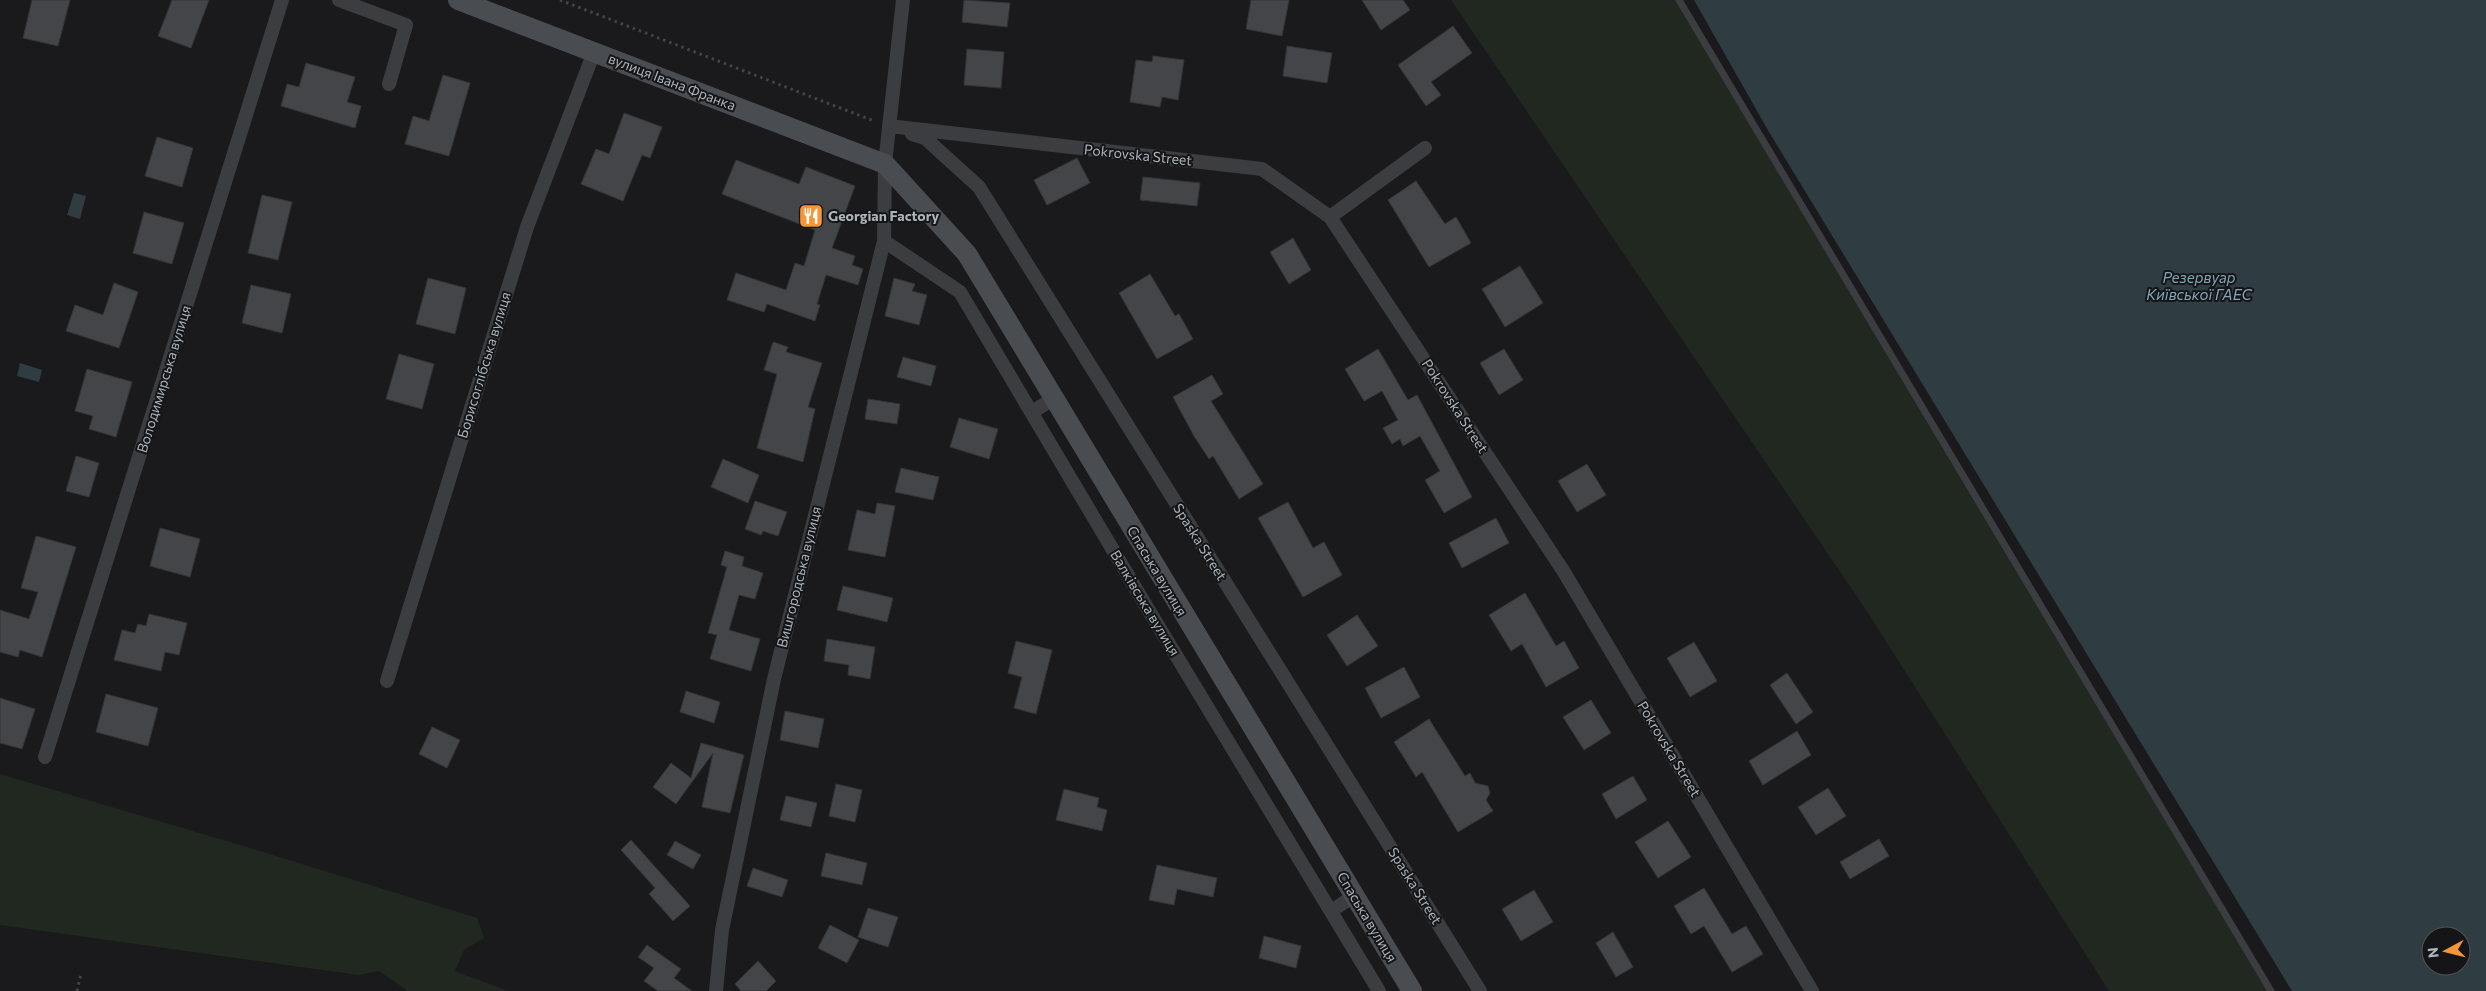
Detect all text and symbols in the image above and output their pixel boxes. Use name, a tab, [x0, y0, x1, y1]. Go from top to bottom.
street label: вулиця Івана Франка	[606, 49, 738, 114]
street label: Pokrovska Street	[1083, 140, 1193, 169]
restaurant icon: Georgian Factory	[798, 203, 824, 229]
place label: Georgian Factory	[828, 207, 939, 224]
water label: Резервуар Київської ГАЕС	[2146, 268, 2253, 303]
street label: Борисоглібська вулиця	[453, 290, 514, 440]
street label: Володимирська вулиця	[133, 303, 194, 455]
street label: Pokrovska Street	[1419, 356, 1492, 456]
street label: Spaska Street	[1170, 500, 1231, 583]
street label: Вишгородська вулиця	[773, 504, 824, 649]
street label: Спаська вулиця	[1124, 523, 1191, 619]
street label: Валківська вулиця	[1107, 547, 1184, 659]
street label: Pokrovska Street	[1634, 698, 1705, 800]
street label: Spaska Street	[1385, 844, 1446, 927]
street label: Спаська вулиця	[1334, 869, 1401, 965]
north arrow	[2421, 926, 2471, 976]
text: N	[2424, 946, 2442, 959]

